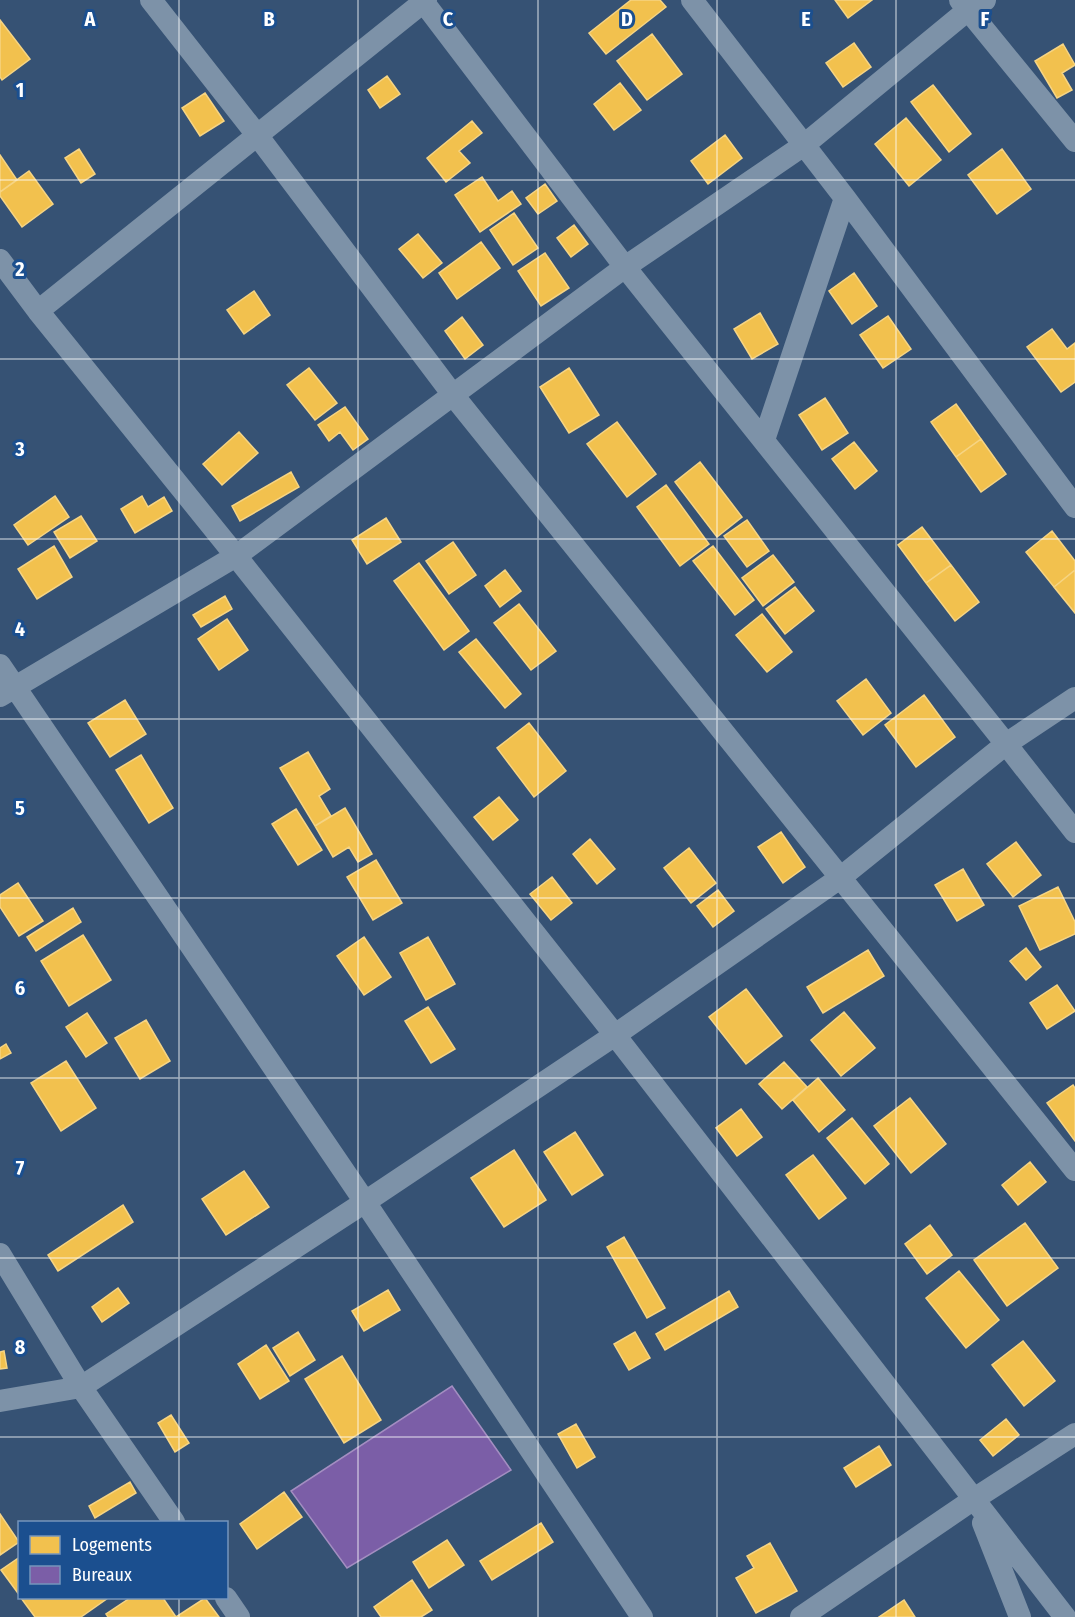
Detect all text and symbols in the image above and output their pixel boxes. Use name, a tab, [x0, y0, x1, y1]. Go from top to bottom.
text: A	[84, 7, 97, 31]
text: B	[263, 7, 275, 31]
text: C	[443, 7, 454, 31]
text: D	[621, 7, 633, 31]
text: E	[801, 7, 811, 31]
text: F	[981, 7, 990, 31]
text: 1	[16, 78, 24, 102]
text: 2	[14, 257, 25, 281]
text: 3	[14, 437, 25, 461]
text: 4	[15, 617, 25, 641]
text: 5	[15, 796, 25, 820]
text: 6	[15, 976, 25, 1000]
text: 7	[16, 1156, 25, 1180]
text: 8	[15, 1335, 26, 1359]
legend	[18, 1521, 228, 1599]
text: Logements	[72, 1534, 152, 1556]
text: Bureaux	[72, 1564, 132, 1586]

